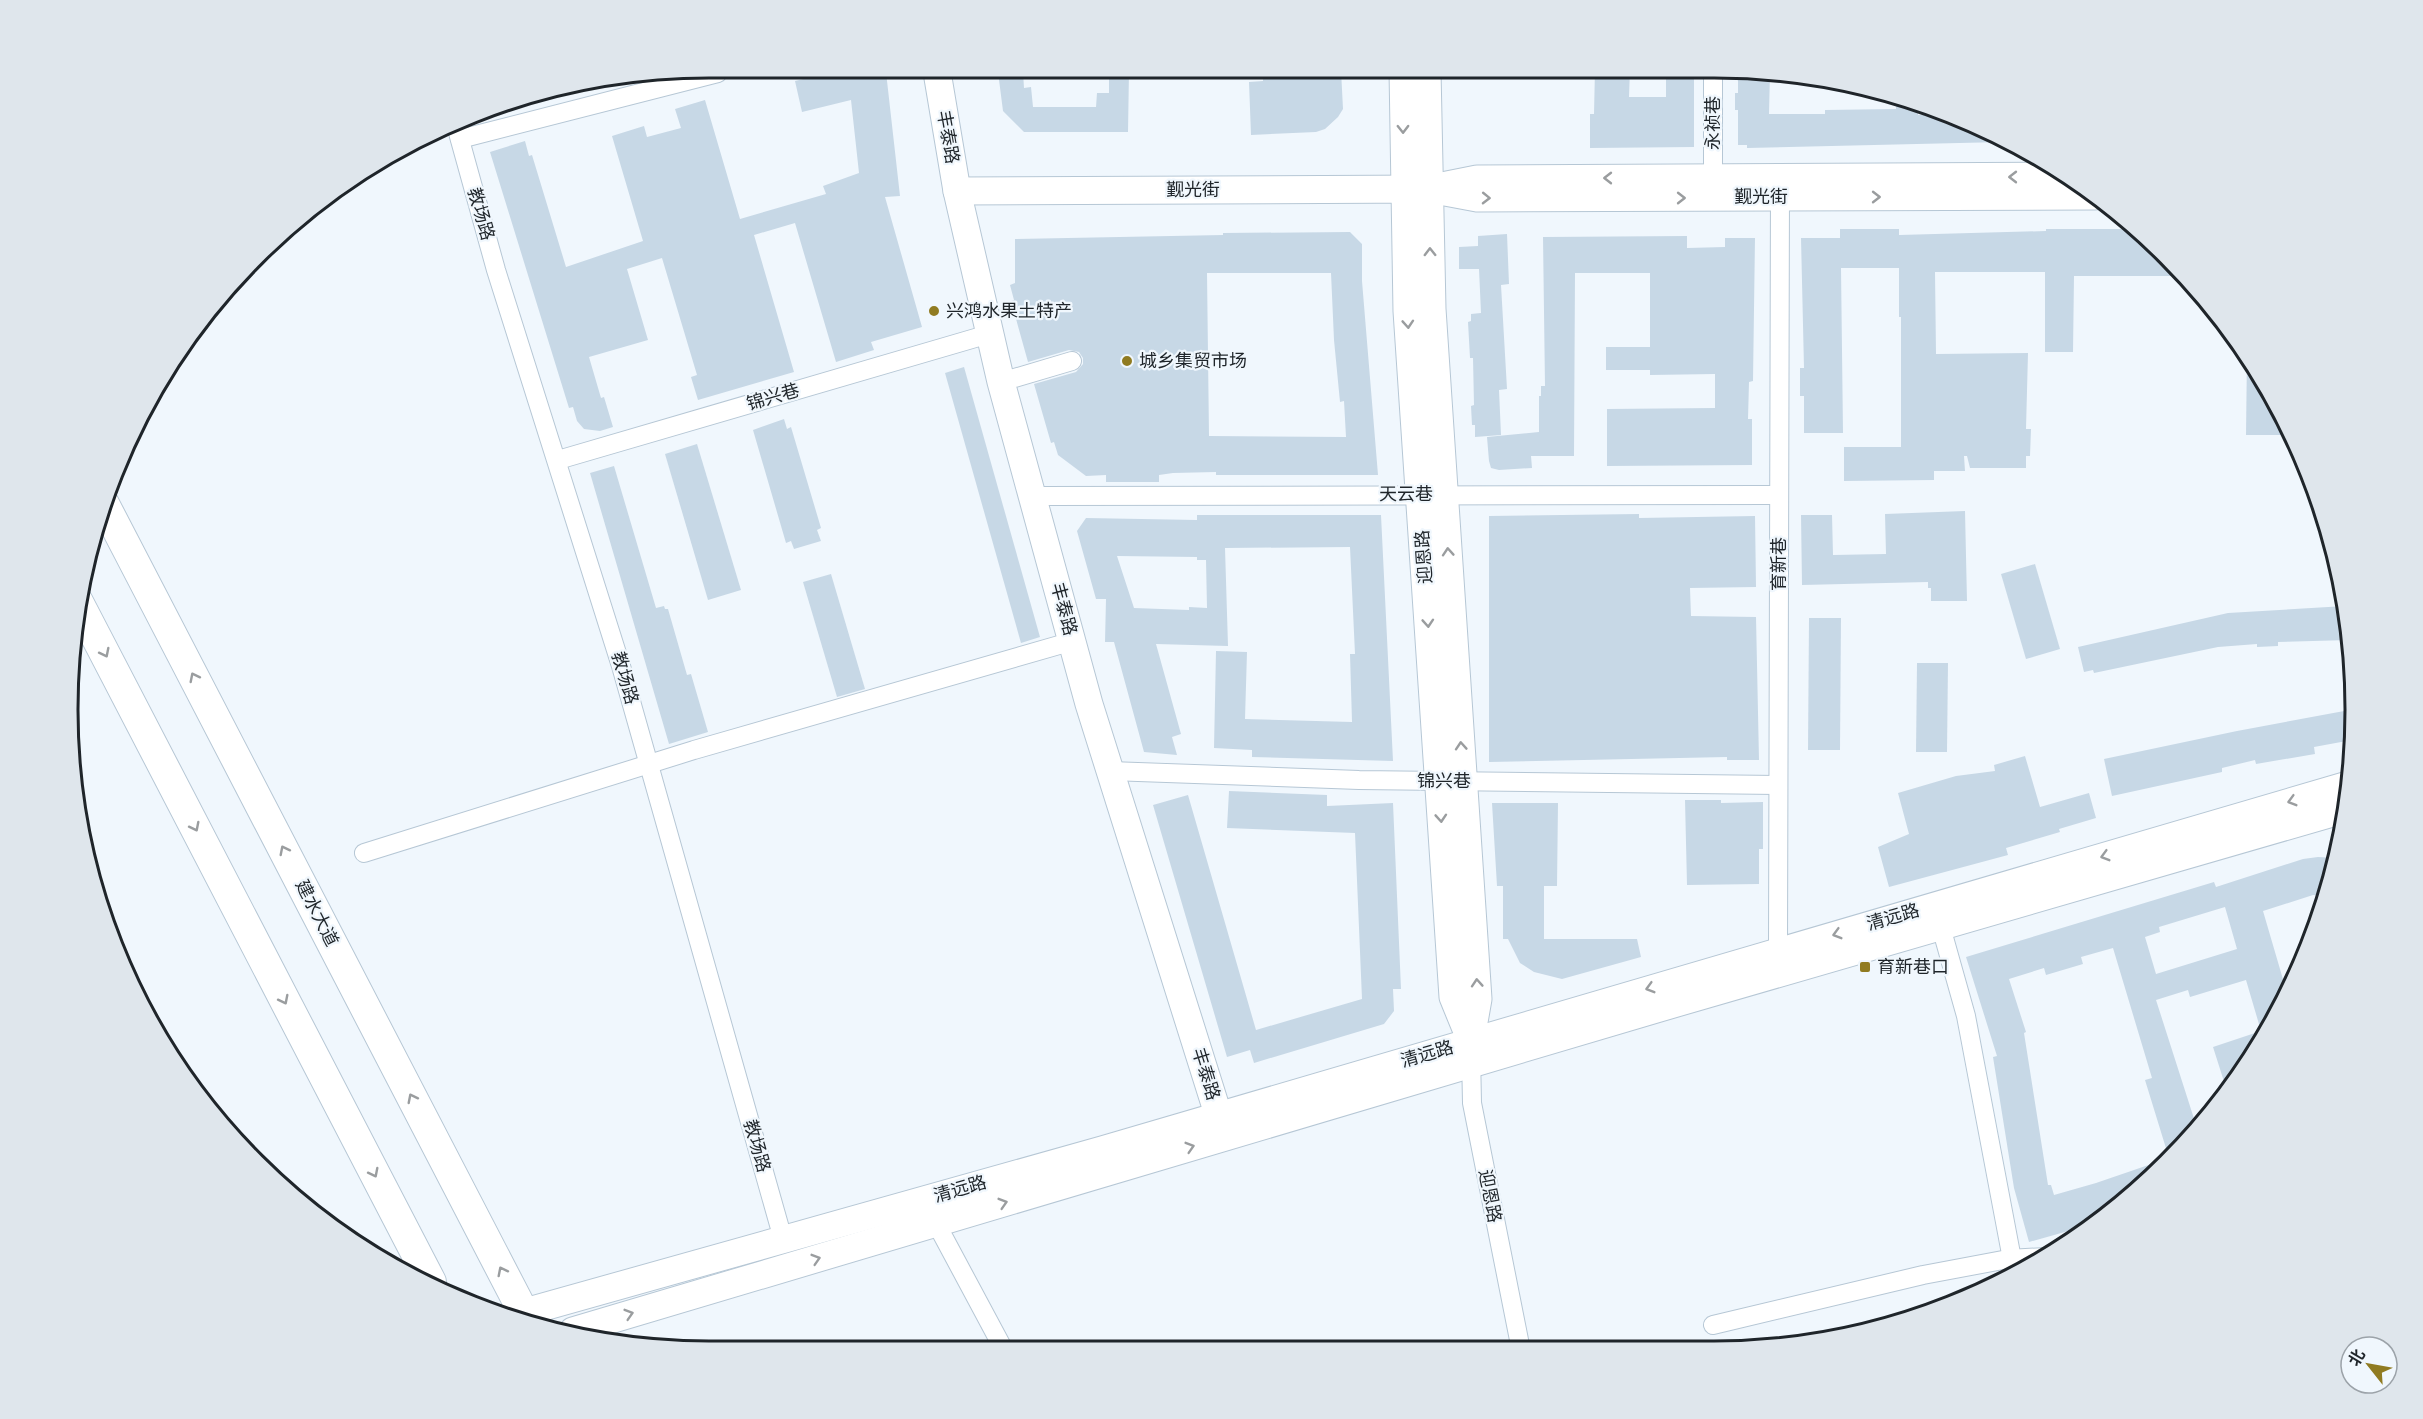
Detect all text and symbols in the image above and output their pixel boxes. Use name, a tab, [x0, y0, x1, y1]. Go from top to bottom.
street label: 永祯巷	[1702, 96, 1723, 150]
street label: 丰泰路	[933, 109, 964, 165]
one-way arrow	[1397, 124, 1410, 133]
one-way arrow	[2008, 171, 2017, 183]
one-way arrow	[1603, 172, 1612, 184]
street label: 觐光街	[1166, 179, 1220, 200]
street label: 教场路	[464, 185, 499, 243]
street label: 觐光街	[1734, 186, 1788, 207]
one-way arrow	[1677, 191, 1686, 204]
one-way arrow	[1872, 191, 1881, 203]
one-way arrow	[1482, 192, 1491, 204]
one-way arrow	[1424, 248, 1437, 257]
place label: 兴鸿水果土特产	[946, 300, 1072, 321]
marker: 兴鸿水果土特产	[927, 304, 941, 318]
one-way arrow	[1402, 319, 1415, 328]
place label: 城乡集贸市场	[1139, 350, 1247, 371]
marker: 城乡集贸市场	[1120, 354, 1134, 368]
street label: 锦兴巷	[744, 379, 802, 414]
street label: 天云巷	[1379, 483, 1433, 504]
street label: 迎恩路	[1411, 529, 1436, 585]
street label: 育新巷	[1768, 537, 1789, 591]
one-way arrow	[1441, 547, 1454, 556]
street label: 丰泰路	[1047, 580, 1082, 638]
one-way arrow	[1421, 618, 1434, 627]
one-way arrow	[98, 647, 109, 658]
street label: 教场路	[608, 649, 643, 707]
one-way arrow	[190, 672, 201, 683]
one-way arrow	[1455, 742, 1468, 751]
street label: 锦兴巷	[1417, 770, 1471, 791]
one-way arrow	[2287, 794, 2298, 806]
one-way arrow	[1434, 813, 1447, 822]
one-way arrow	[187, 820, 199, 831]
one-way arrow	[280, 846, 291, 856]
one-way arrow	[2100, 849, 2111, 861]
street label: 建水大道	[292, 876, 343, 950]
street label: 清远路	[1864, 899, 1922, 934]
one-way arrow	[1832, 926, 1842, 939]
place label: 育新巷口	[1877, 956, 1949, 977]
marker: 育新巷口	[1858, 960, 1872, 974]
one-way arrow	[1470, 978, 1483, 987]
one-way arrow	[1645, 981, 1655, 993]
one-way arrow	[277, 993, 289, 1004]
street label: 清远路	[1398, 1036, 1456, 1071]
street label: 丰泰路	[1189, 1045, 1224, 1103]
one-way arrow	[408, 1093, 419, 1104]
street label: 教场路	[740, 1117, 775, 1175]
one-way arrow	[1184, 1142, 1195, 1154]
one-way arrow	[367, 1166, 378, 1177]
street label: 迎恩路	[1475, 1167, 1506, 1224]
street label: 清远路	[931, 1171, 989, 1206]
one-way arrow	[997, 1198, 1008, 1210]
one-way arrow	[810, 1254, 821, 1266]
one-way arrow	[498, 1266, 509, 1277]
one-way arrow	[623, 1309, 634, 1321]
north arrow	[2339, 1335, 2399, 1395]
text: 北	[2344, 1346, 2369, 1369]

